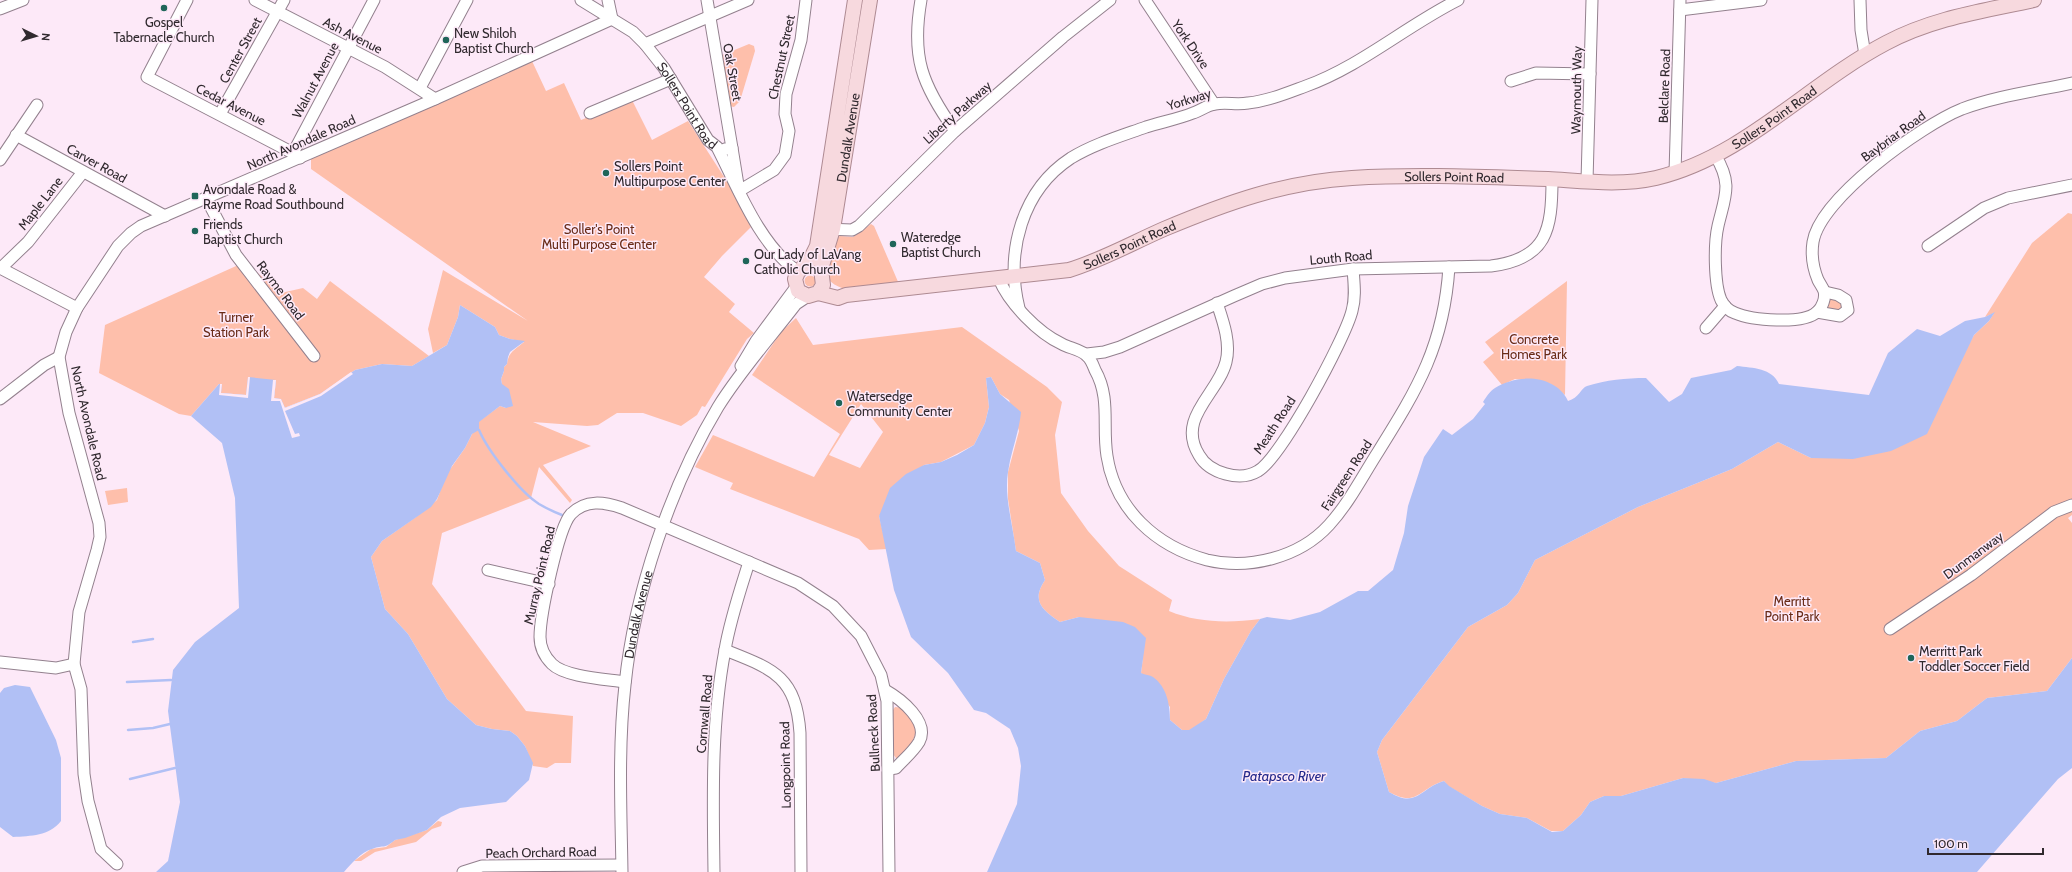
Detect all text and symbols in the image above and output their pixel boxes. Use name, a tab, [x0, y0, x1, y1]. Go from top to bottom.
marker: Gospel Tabernacle Church	[159, 3, 169, 13]
street label: Ash Avenue	[321, 13, 386, 57]
street label: Chestnut Street	[764, 13, 798, 101]
place label: Gospel Tabernacle Church	[113, 14, 215, 45]
street label: Center Street	[215, 14, 265, 86]
north arrow	[16, 16, 56, 56]
street label: York Drive	[1168, 16, 1213, 72]
place label: New Shiloh Baptist Church	[454, 25, 534, 56]
text: N	[39, 32, 53, 41]
marker: New Shiloh Baptist Church	[441, 35, 451, 45]
street label: Walnut Avenue	[288, 39, 342, 121]
street label: Oak Street	[720, 42, 746, 103]
street label: Waymouth Way	[1567, 45, 1585, 134]
street label: Belclare Road	[1655, 49, 1673, 123]
street label: Sollers Point Road	[654, 59, 721, 152]
street label: Liberty Parkway	[920, 77, 995, 147]
street label: Cedar Avenue	[193, 80, 269, 129]
street label: Sollers Point Road	[1729, 82, 1820, 152]
street label: Yorkway	[1164, 85, 1213, 114]
street label: Dundalk Avenue	[833, 92, 863, 183]
street label: Baybriar Road	[1858, 107, 1928, 165]
street label: North Avondale Road	[244, 111, 358, 173]
street label: Carver Road	[64, 140, 130, 186]
place label: Sollers Point Multipurpose Center	[614, 158, 726, 189]
marker: Sollers Point Multipurpose Center	[601, 168, 611, 178]
street label: Sollers Point Road	[1404, 168, 1504, 186]
street label: Maple Lane	[14, 173, 66, 233]
place label: Avondale Road & Rayme Road Southbound	[203, 181, 344, 212]
marker: Avondale Road & Rayme Road Southbound	[190, 191, 200, 201]
place label: Friends Baptist Church	[203, 216, 283, 247]
street label: Sollers Point Road	[1081, 217, 1178, 273]
park label: Soller's Point Multi Purpose Center	[542, 221, 657, 252]
marker: Friends Baptist Church	[190, 226, 200, 236]
place label: Wateredge Baptist Church	[901, 229, 981, 260]
marker: Wateredge Baptist Church	[888, 239, 898, 249]
place label: Our Lady of LaVang Catholic Church	[754, 246, 861, 277]
street label: Louth Road	[1309, 246, 1373, 268]
marker: Our Lady of LaVang Catholic Church	[741, 256, 751, 266]
street label: Rayme Road	[254, 257, 308, 323]
park label: Turner Station Park	[203, 309, 269, 340]
park label: Concrete Homes Park	[1501, 331, 1567, 362]
street label: North Avondale Road	[68, 364, 110, 482]
place label: Watersedge Community Center	[847, 388, 953, 419]
street label: Meath Road	[1249, 393, 1299, 457]
marker: Watersedge Community Center	[834, 398, 844, 408]
street label: Fairgreen Road	[1317, 437, 1375, 513]
street label: Murray Point Road	[520, 524, 558, 626]
street label: Dunmanway	[1940, 528, 2006, 582]
street label: Dundalk Avenue	[620, 568, 656, 660]
park label: Merritt Point Park	[1764, 593, 1820, 624]
place label: Merritt Park Toddler Soccer Field	[1919, 643, 2030, 674]
marker: Merritt Park Toddler Soccer Field	[1906, 653, 1916, 663]
street label: Cornwall Road	[693, 674, 715, 754]
street label: Bullneck Road	[863, 694, 883, 772]
street label: Longpoint Road	[776, 721, 794, 809]
water label: Patapsco River	[1243, 767, 1326, 785]
scale bar	[1928, 830, 2043, 856]
text: 100 m	[1934, 836, 1968, 851]
street label: Peach Orchard Road	[485, 843, 597, 861]

